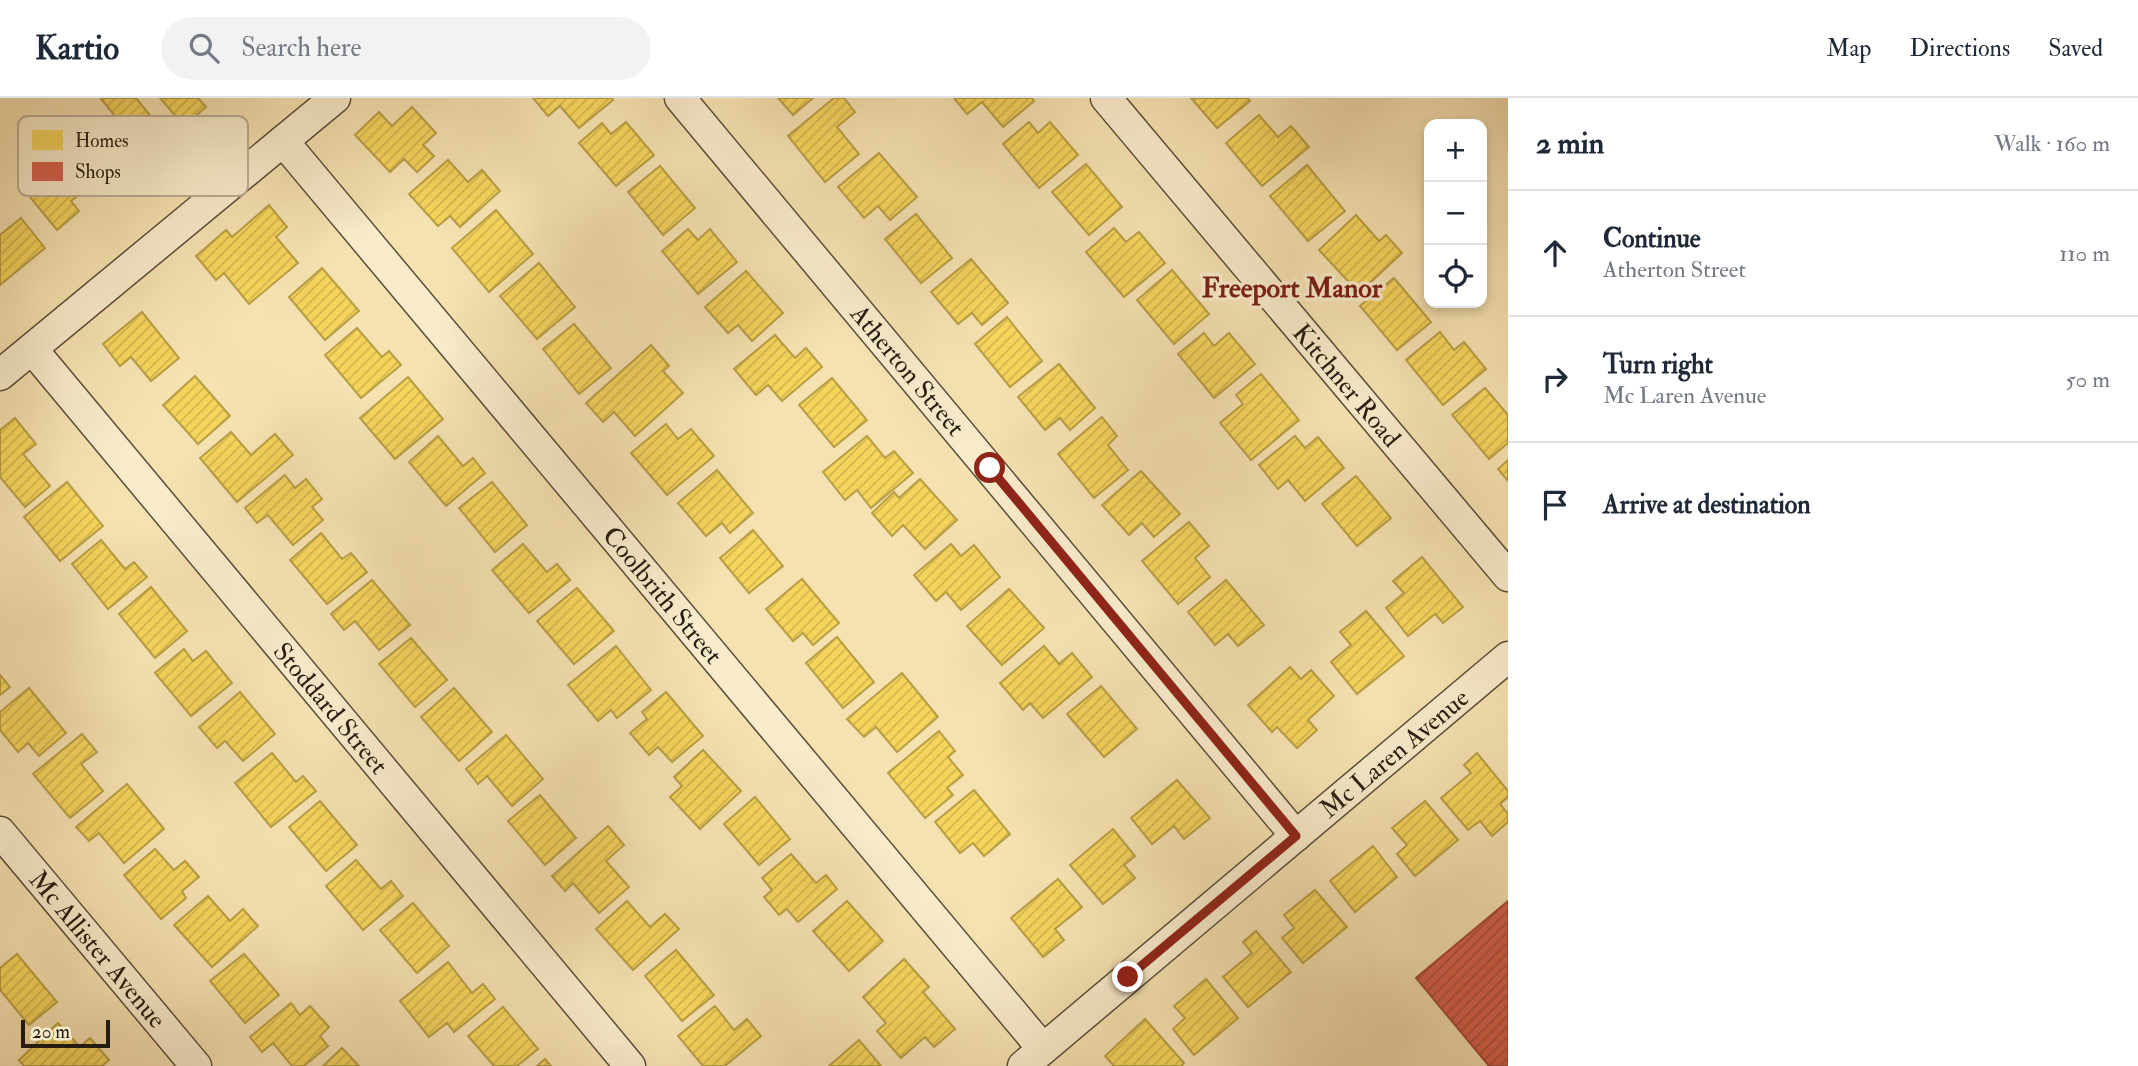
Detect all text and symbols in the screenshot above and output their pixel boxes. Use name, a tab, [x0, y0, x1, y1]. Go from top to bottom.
search box	[161, 17, 651, 80]
text: Kartio	[35, 28, 119, 69]
icon: search	[185, 29, 223, 67]
text: Search here	[241, 32, 361, 64]
text: Map	[1826, 33, 1871, 64]
text: Directions	[1909, 33, 2010, 64]
text: Saved	[2048, 33, 2103, 64]
legend	[18, 116, 248, 196]
map controls	[1424, 119, 1487, 308]
button: +	[1424, 119, 1487, 182]
text: 2 min	[1536, 125, 1604, 162]
text: Homes	[75, 129, 129, 153]
text: Walk · 160 m	[1994, 129, 2110, 158]
text: Shops	[75, 160, 121, 185]
button: −	[1424, 182, 1487, 245]
text: Continue	[1603, 223, 1701, 255]
icon: ahead	[1536, 234, 1574, 272]
text: 110 m	[2059, 239, 2110, 268]
button: locate	[1424, 245, 1487, 308]
text: Atherton Street	[1603, 255, 1746, 284]
district label: Freeport Manor	[1202, 271, 1383, 306]
street label: Atherton Street	[842, 298, 971, 443]
street label: Kitchner Road	[1285, 317, 1407, 454]
text: Turn right	[1603, 349, 1713, 381]
icon: right	[1536, 360, 1574, 398]
text: 50 m	[2066, 365, 2110, 394]
text: Mc Laren Avenue	[1603, 381, 1766, 410]
route start	[974, 452, 1005, 483]
icon: arrive	[1536, 486, 1574, 524]
text: Arrive at destination	[1603, 489, 1811, 521]
street label: Coolbrith Street	[595, 520, 729, 671]
street label: Stoddard Street	[266, 636, 395, 781]
street label: Mc Laren Avenue	[1314, 682, 1476, 825]
street label: Mc Allister Avenue	[22, 864, 173, 1035]
route end	[1112, 961, 1143, 992]
scale bar	[21, 1017, 110, 1049]
text: 20 m	[32, 1020, 70, 1044]

